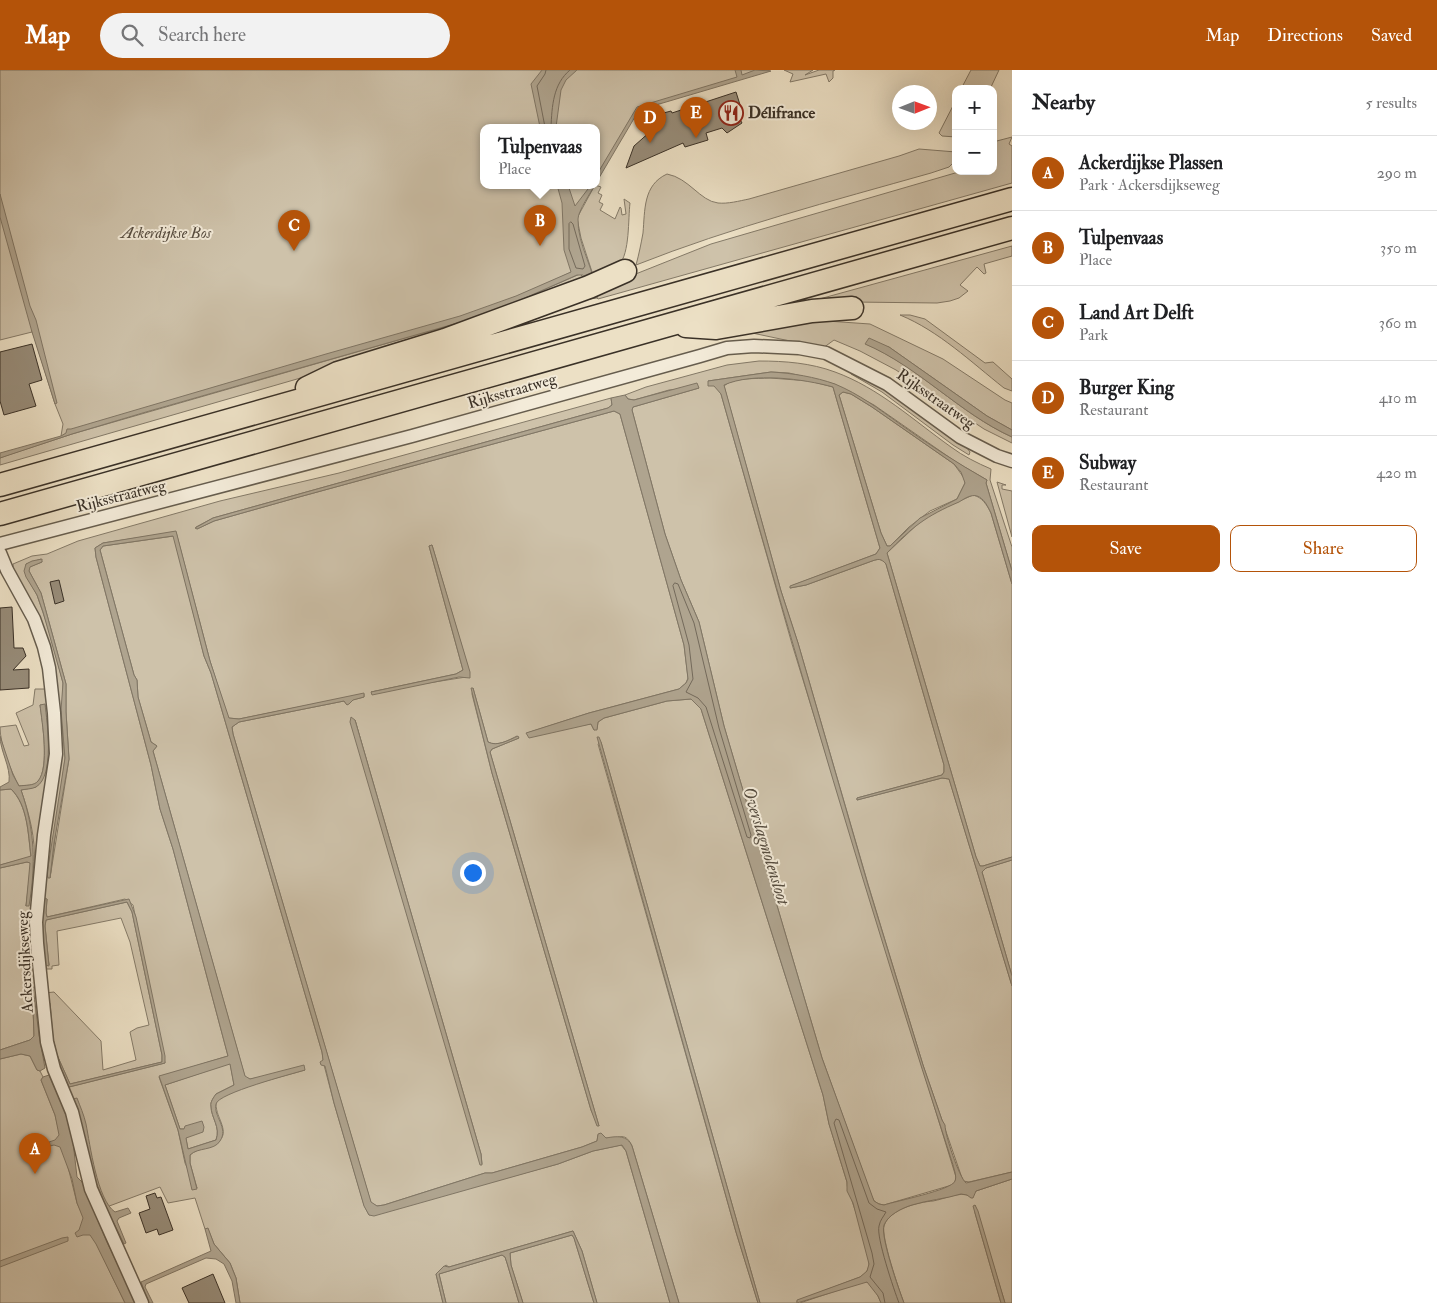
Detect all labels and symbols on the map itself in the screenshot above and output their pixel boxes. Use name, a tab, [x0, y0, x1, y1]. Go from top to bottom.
north arrow	[892, 85, 937, 130]
pin: E	[680, 97, 712, 138]
restaurant icon: Délifrance	[718, 100, 744, 126]
pin: D	[634, 102, 666, 143]
place label: Délifrance	[748, 103, 815, 123]
pin: B	[524, 205, 556, 246]
pin: C	[278, 210, 310, 251]
park label: Ackerdijkse Bos	[119, 223, 212, 243]
street label: Rijksstraatweg	[893, 365, 980, 434]
street label: Rijksstraatweg	[465, 368, 560, 413]
street label: Rijksstraatweg	[74, 475, 169, 517]
water label: Overslagmolensloot	[737, 784, 795, 909]
your location	[460, 860, 486, 886]
street label: Ackersdijkseweg	[12, 909, 38, 1014]
pin: A	[19, 1133, 51, 1174]

